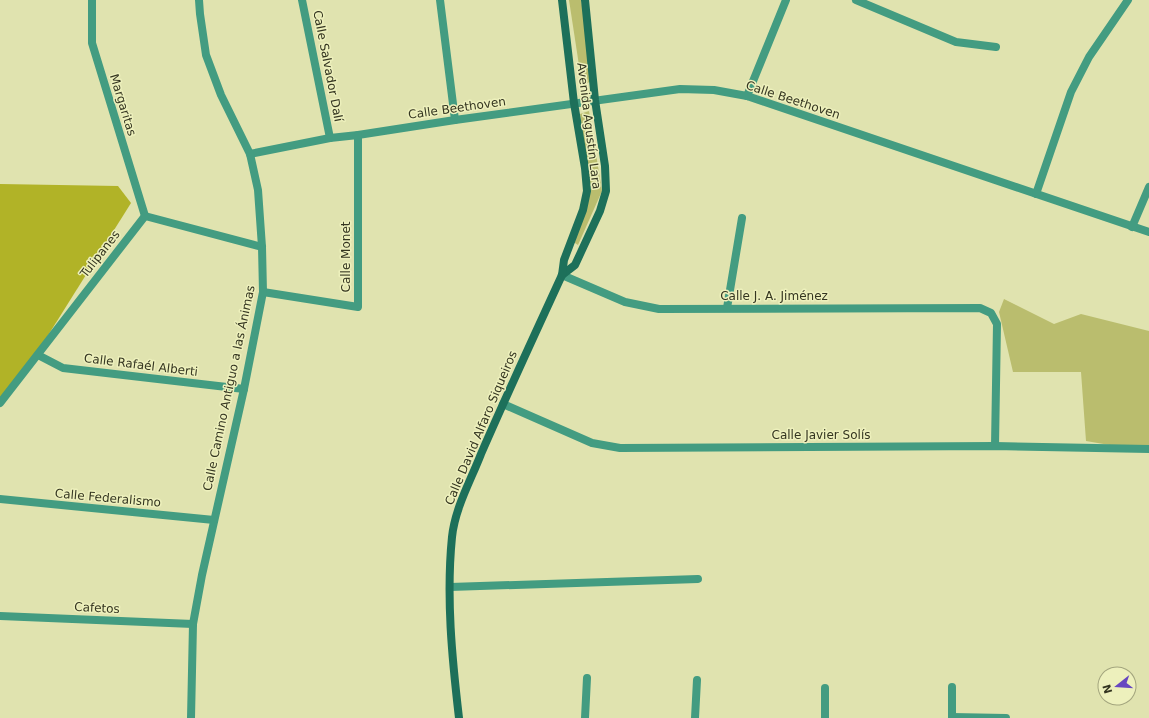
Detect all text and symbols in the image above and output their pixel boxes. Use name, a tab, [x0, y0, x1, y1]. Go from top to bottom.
street label: Calle Salvador Dalí	[310, 9, 346, 124]
street label: Avenida Agustín Lara	[574, 62, 604, 190]
street label: Margaritas	[107, 72, 139, 138]
street label: Calle Beethoven	[744, 78, 842, 122]
street label: Calle Beethoven	[407, 94, 507, 122]
street label: Calle Monet	[339, 221, 353, 293]
street label: Tulipanes	[77, 228, 123, 281]
street label: Calle Camino Antiguo a las Ánimas	[199, 284, 258, 492]
street label: Calle J. A. Jiménez	[720, 289, 828, 303]
street label: Calle David Alfaro Siqueiros	[442, 349, 520, 507]
street label: Calle Rafaél Alberti	[83, 351, 199, 379]
street label: Calle Javier Solís	[772, 428, 870, 442]
street label: Calle Federalismo	[54, 486, 162, 510]
street label: Cafetos	[74, 600, 120, 616]
north arrow	[1097, 666, 1137, 706]
text: N	[1100, 682, 1115, 695]

